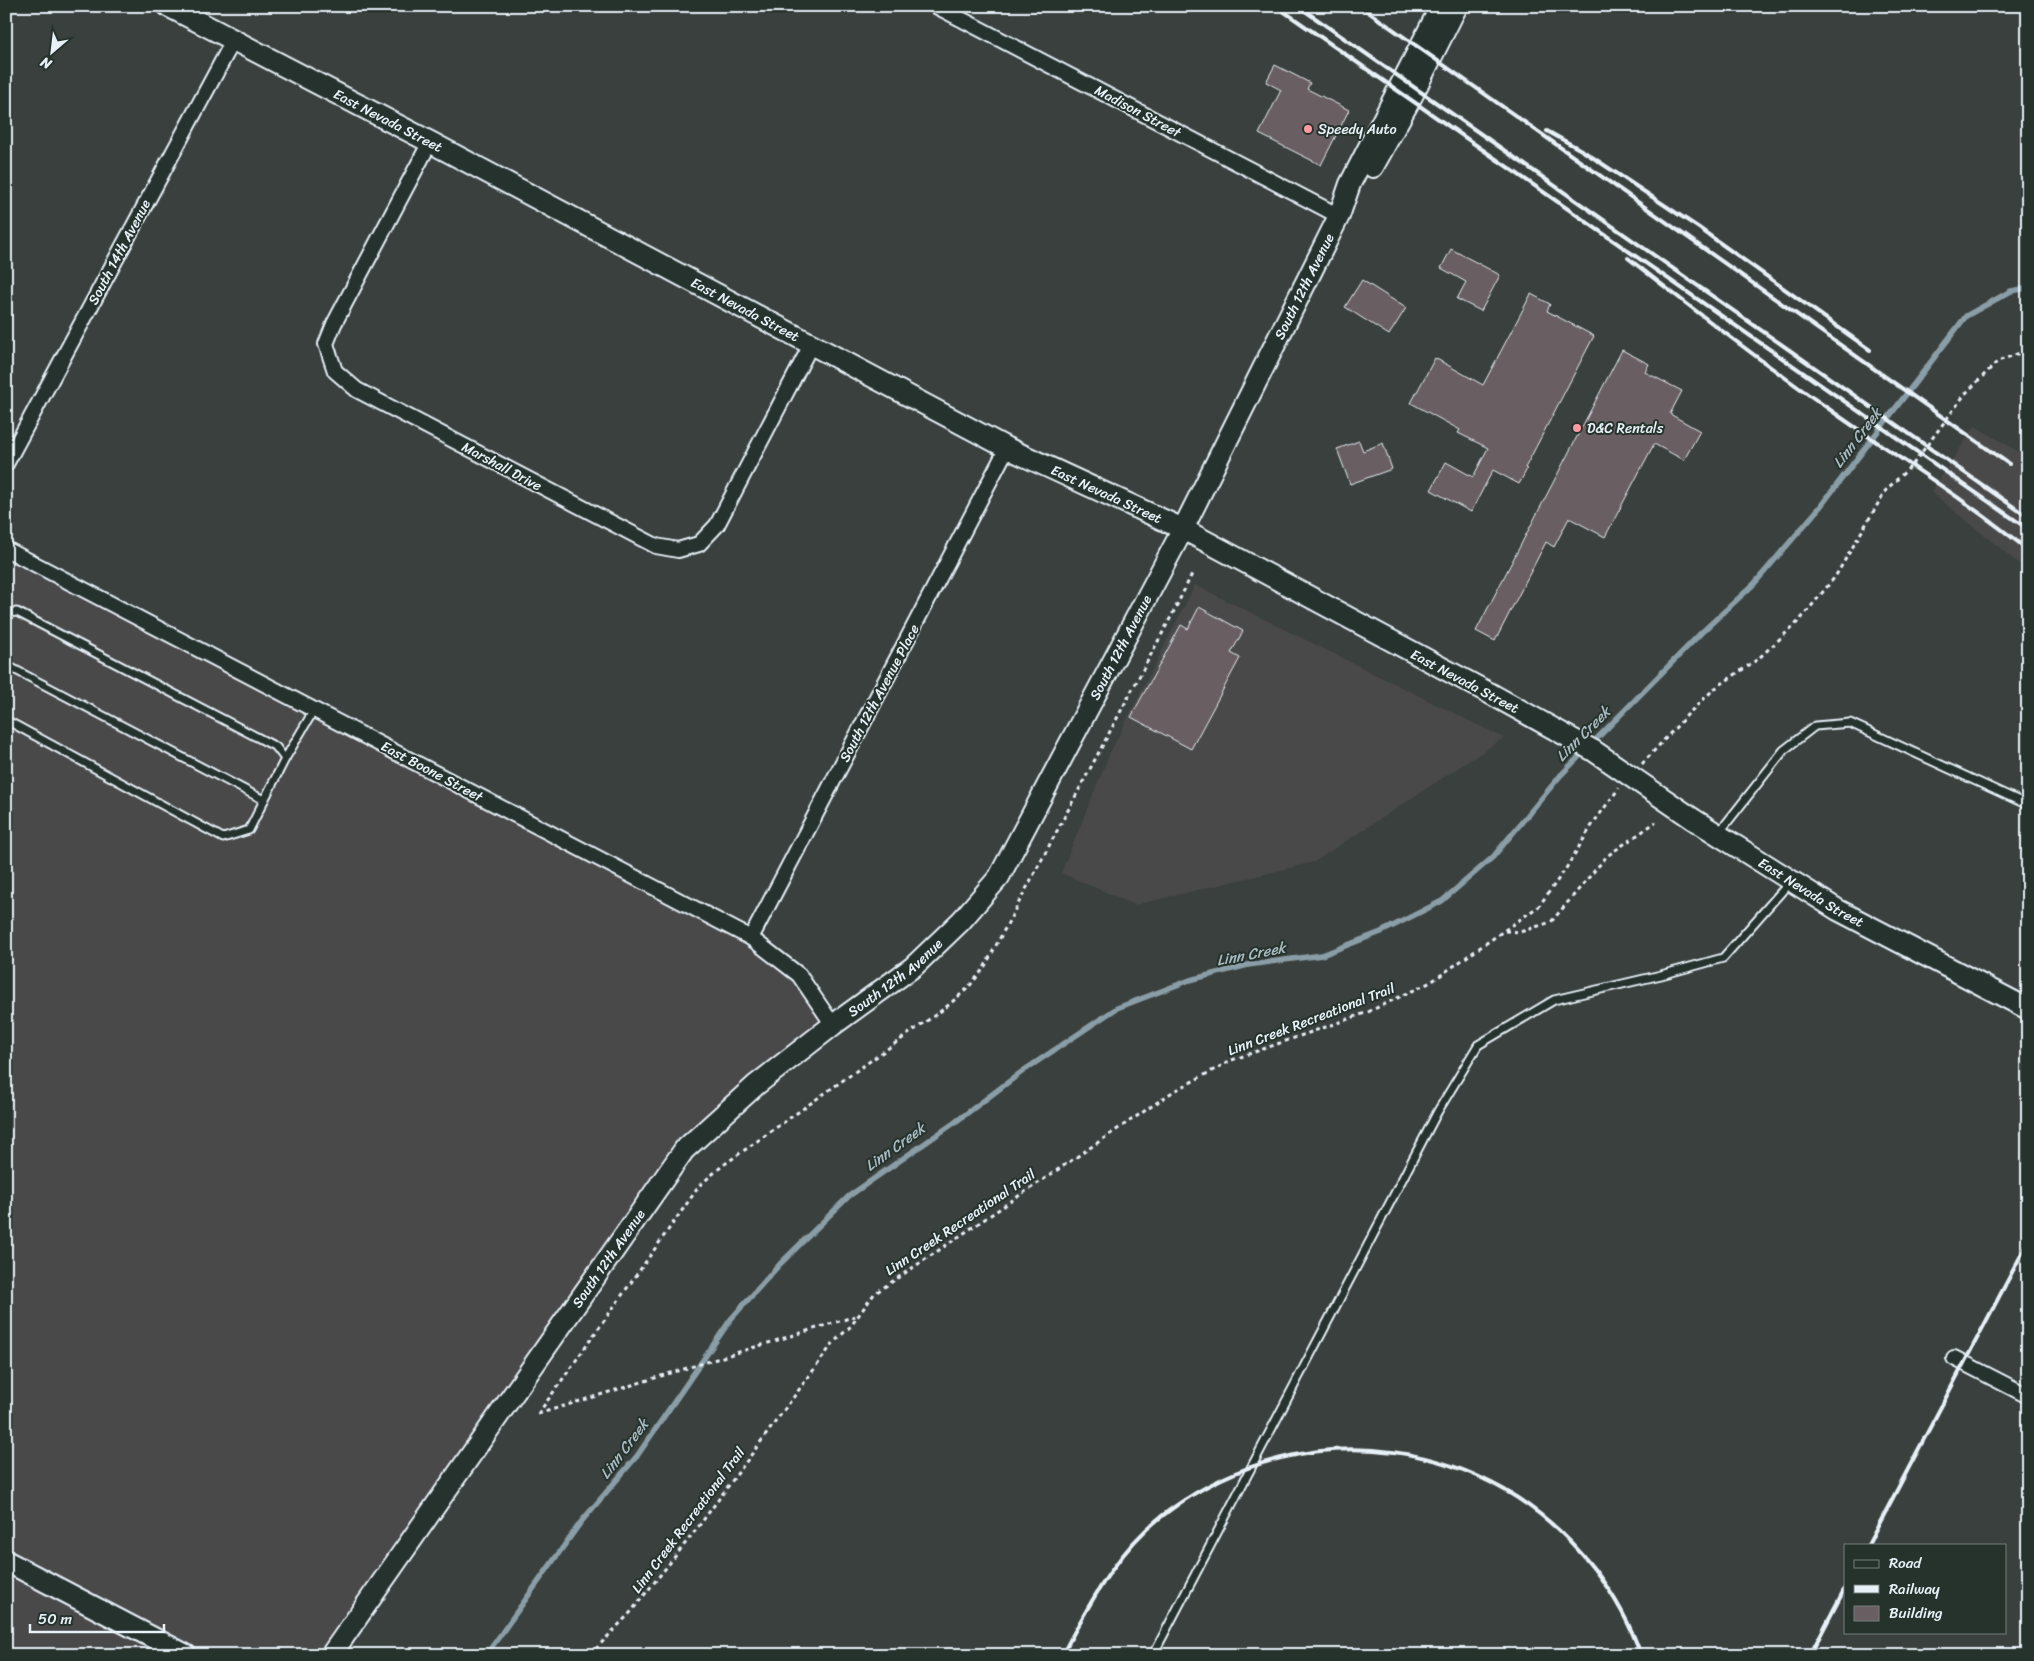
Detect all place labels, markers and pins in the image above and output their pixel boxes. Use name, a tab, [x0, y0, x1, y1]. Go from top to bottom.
place label: Speedy Auto	[1318, 117, 1397, 142]
marker: Speedy Auto	[1302, 123, 1314, 135]
place label: D&C Rentals	[1587, 416, 1664, 441]
marker: D&C Rentals	[1571, 422, 1583, 434]

